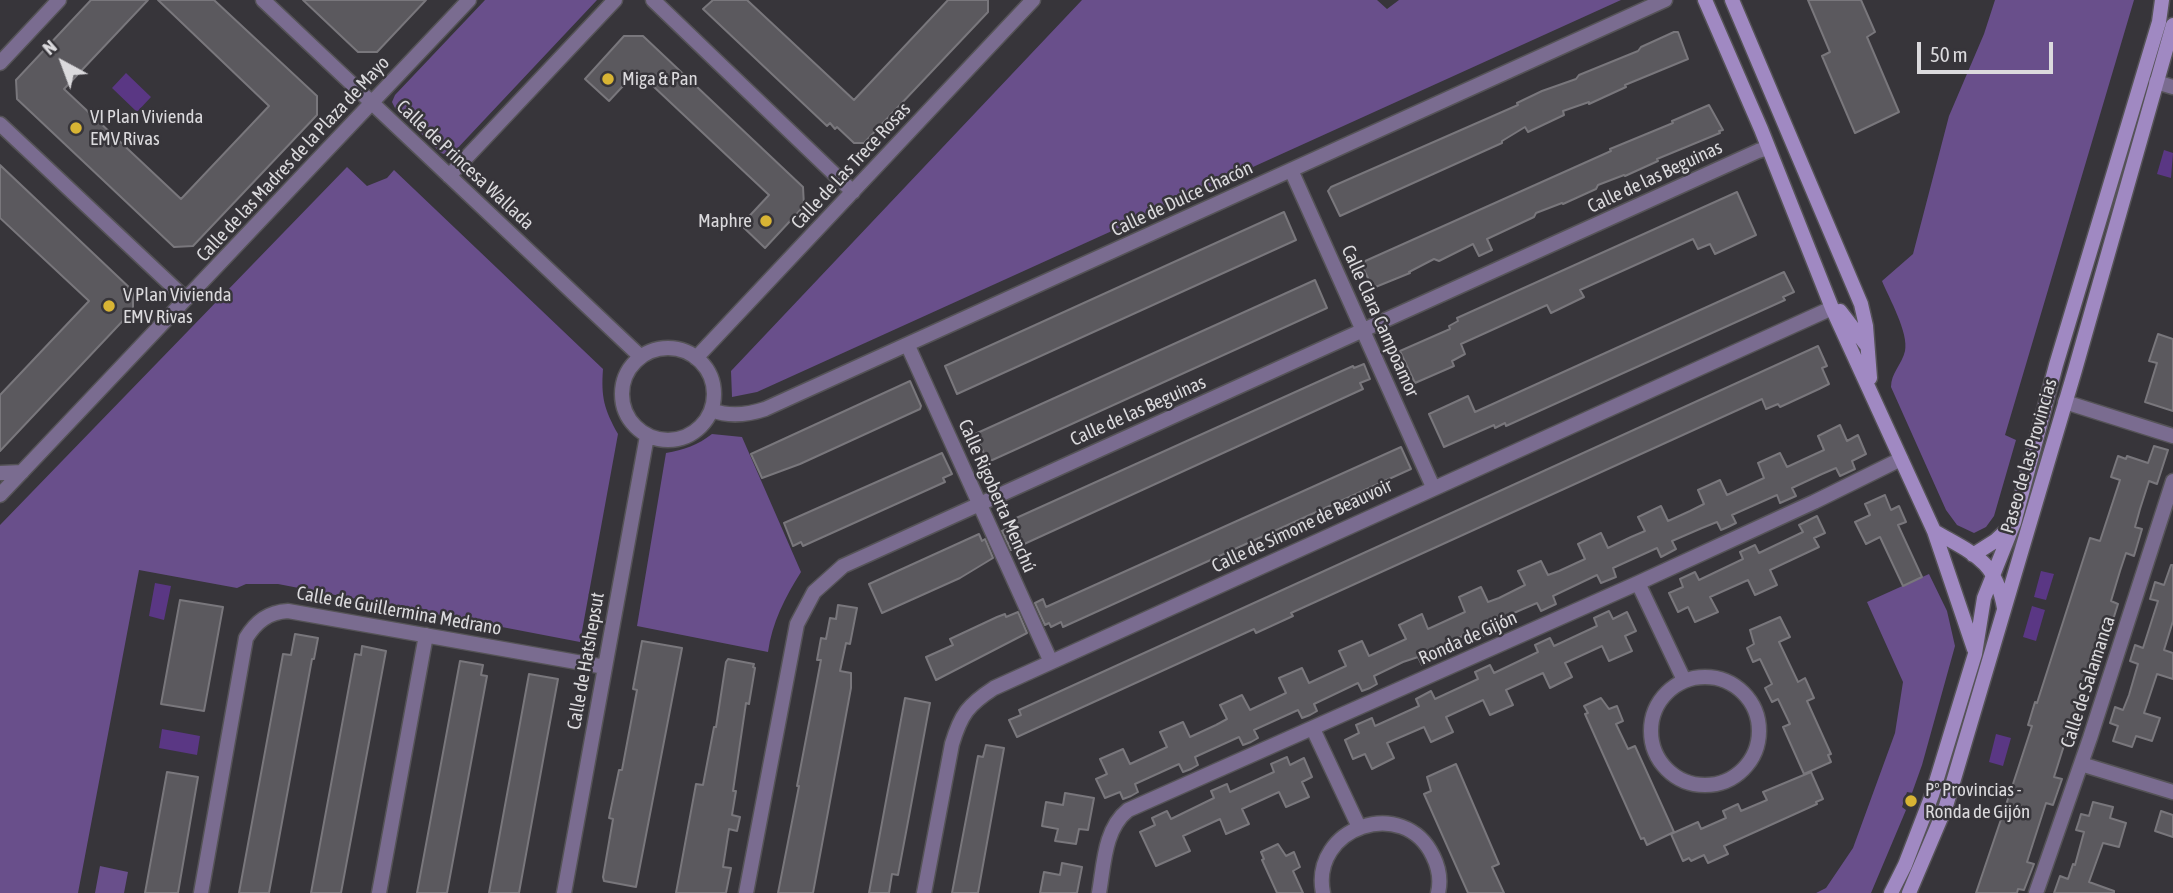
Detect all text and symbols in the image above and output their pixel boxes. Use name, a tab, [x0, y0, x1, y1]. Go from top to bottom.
north arrow	[28, 28, 98, 98]
scale bar	[1921, 28, 2058, 72]
text: N	[38, 35, 61, 59]
text: 50 m	[1930, 42, 1968, 66]
street label: Calle de las Madres de la Plaza de Mayo	[192, 52, 394, 266]
place label: Miga & Pan	[622, 68, 698, 90]
marker: Miga & Pan	[600, 71, 616, 87]
street label: Calle de Princesa Wallada	[391, 95, 539, 235]
street label: Calle de Las Trece Rosas	[787, 98, 915, 234]
place label: VI Plan Vivienda EMV Rivas	[90, 106, 203, 150]
marker: VI Plan Vivienda EMV Rivas	[68, 120, 84, 136]
street label: Calle de las Beguinas	[1584, 136, 1726, 218]
street label: Calle de Dulce Chacón	[1108, 156, 1256, 242]
place label: Maphre	[698, 210, 752, 232]
marker: Maphre	[758, 213, 774, 229]
street label: Calle Clara Campoamor	[1336, 242, 1424, 400]
place label: V Plan Vivienda EMV Rivas	[123, 284, 231, 328]
marker: V Plan Vivienda EMV Rivas	[101, 298, 117, 314]
street label: Calle de las Beguinas	[1067, 371, 1209, 451]
street label: Paseo de las Provincias	[1996, 376, 2062, 536]
street label: Calle Rigoberta Menchú	[953, 416, 1041, 576]
street label: Calle de Simone de Beauvoir	[1208, 474, 1396, 578]
street label: Calle de Guillermina Medrano	[295, 582, 503, 640]
street label: Calle de Hatshepsut	[563, 591, 609, 731]
street label: Ronda de Gijón	[1415, 606, 1521, 670]
street label: Calle de Salamanca	[2056, 613, 2120, 751]
place label: Pº Provincias - Ronda de Gijón	[1925, 779, 2030, 823]
marker: Pº Provincias - Ronda de Gijón	[1903, 793, 1919, 809]

